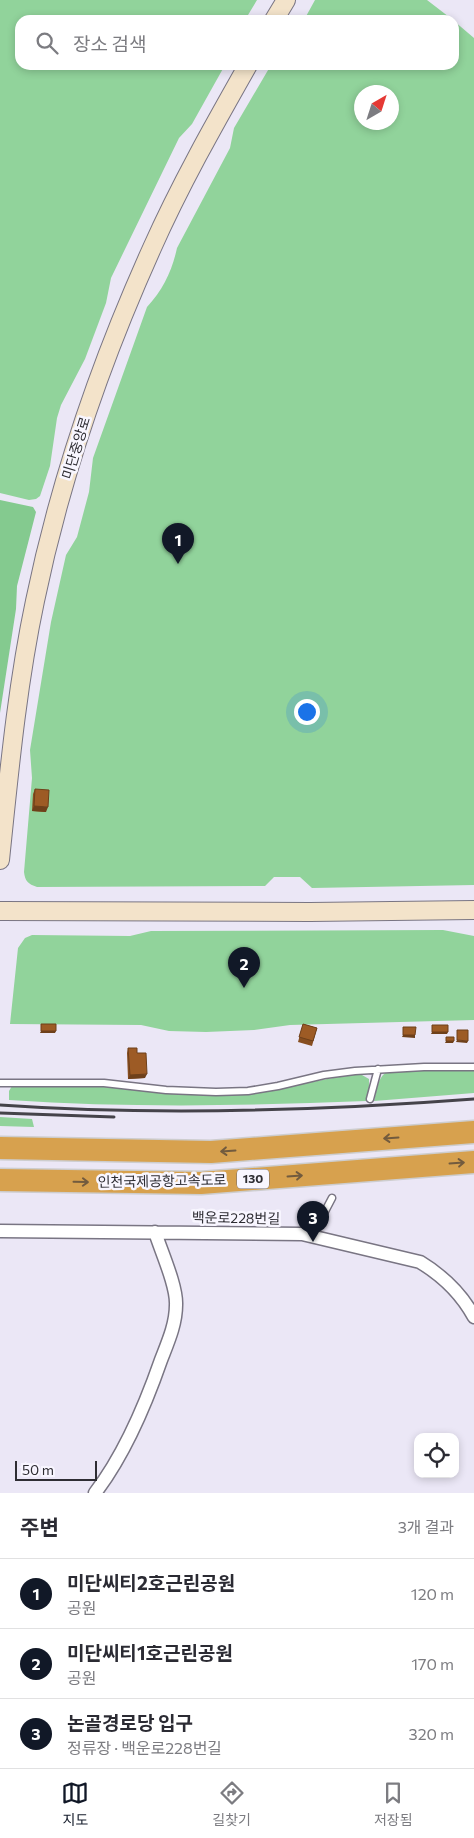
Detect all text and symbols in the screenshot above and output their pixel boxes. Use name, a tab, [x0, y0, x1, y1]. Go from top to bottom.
search box	[15, 15, 459, 70]
icon: search	[33, 29, 61, 57]
text: 장소 검색	[73, 32, 147, 55]
north arrow	[354, 85, 399, 130]
street label: 미단중앙로	[58, 414, 93, 481]
pin: 1	[162, 523, 194, 564]
your location	[294, 699, 320, 725]
pin: 2	[228, 947, 260, 988]
one-way arrow	[383, 1134, 399, 1143]
one-way arrow	[221, 1146, 237, 1156]
one-way arrow	[449, 1158, 465, 1168]
road number: 130	[237, 1170, 269, 1188]
street label: 인천국제공항고속도로	[97, 1171, 227, 1190]
one-way arrow	[287, 1171, 303, 1180]
one-way arrow	[72, 1177, 89, 1187]
pin: 3	[297, 1201, 329, 1242]
street label: 백운로228번길	[192, 1208, 280, 1227]
map controls	[414, 1433, 459, 1478]
button: locate	[414, 1433, 459, 1478]
scale bar	[15, 1458, 98, 1481]
text: 50 m	[22, 1461, 54, 1478]
text: 주변	[20, 1514, 59, 1539]
text: 3개 결과	[398, 1517, 454, 1536]
text: 미단씨티2호근린공원	[67, 1571, 235, 1594]
text: 1	[32, 1584, 40, 1603]
text: 120 m	[411, 1584, 454, 1603]
text: 공원	[67, 1598, 96, 1617]
text: 미단씨티1호근린공원	[67, 1641, 233, 1664]
text: 2	[31, 1654, 41, 1673]
text: 170 m	[411, 1654, 454, 1673]
text: 공원	[67, 1668, 96, 1687]
text: 논골경로당 입구	[67, 1711, 193, 1734]
text: 3	[31, 1724, 41, 1743]
text: 320 m	[409, 1724, 454, 1743]
text: 정류장 · 백운로228번길	[67, 1738, 222, 1757]
tab: 지도	[61, 1779, 89, 1829]
tab: 길찾기	[212, 1779, 251, 1829]
tab: 저장됨	[374, 1779, 413, 1829]

